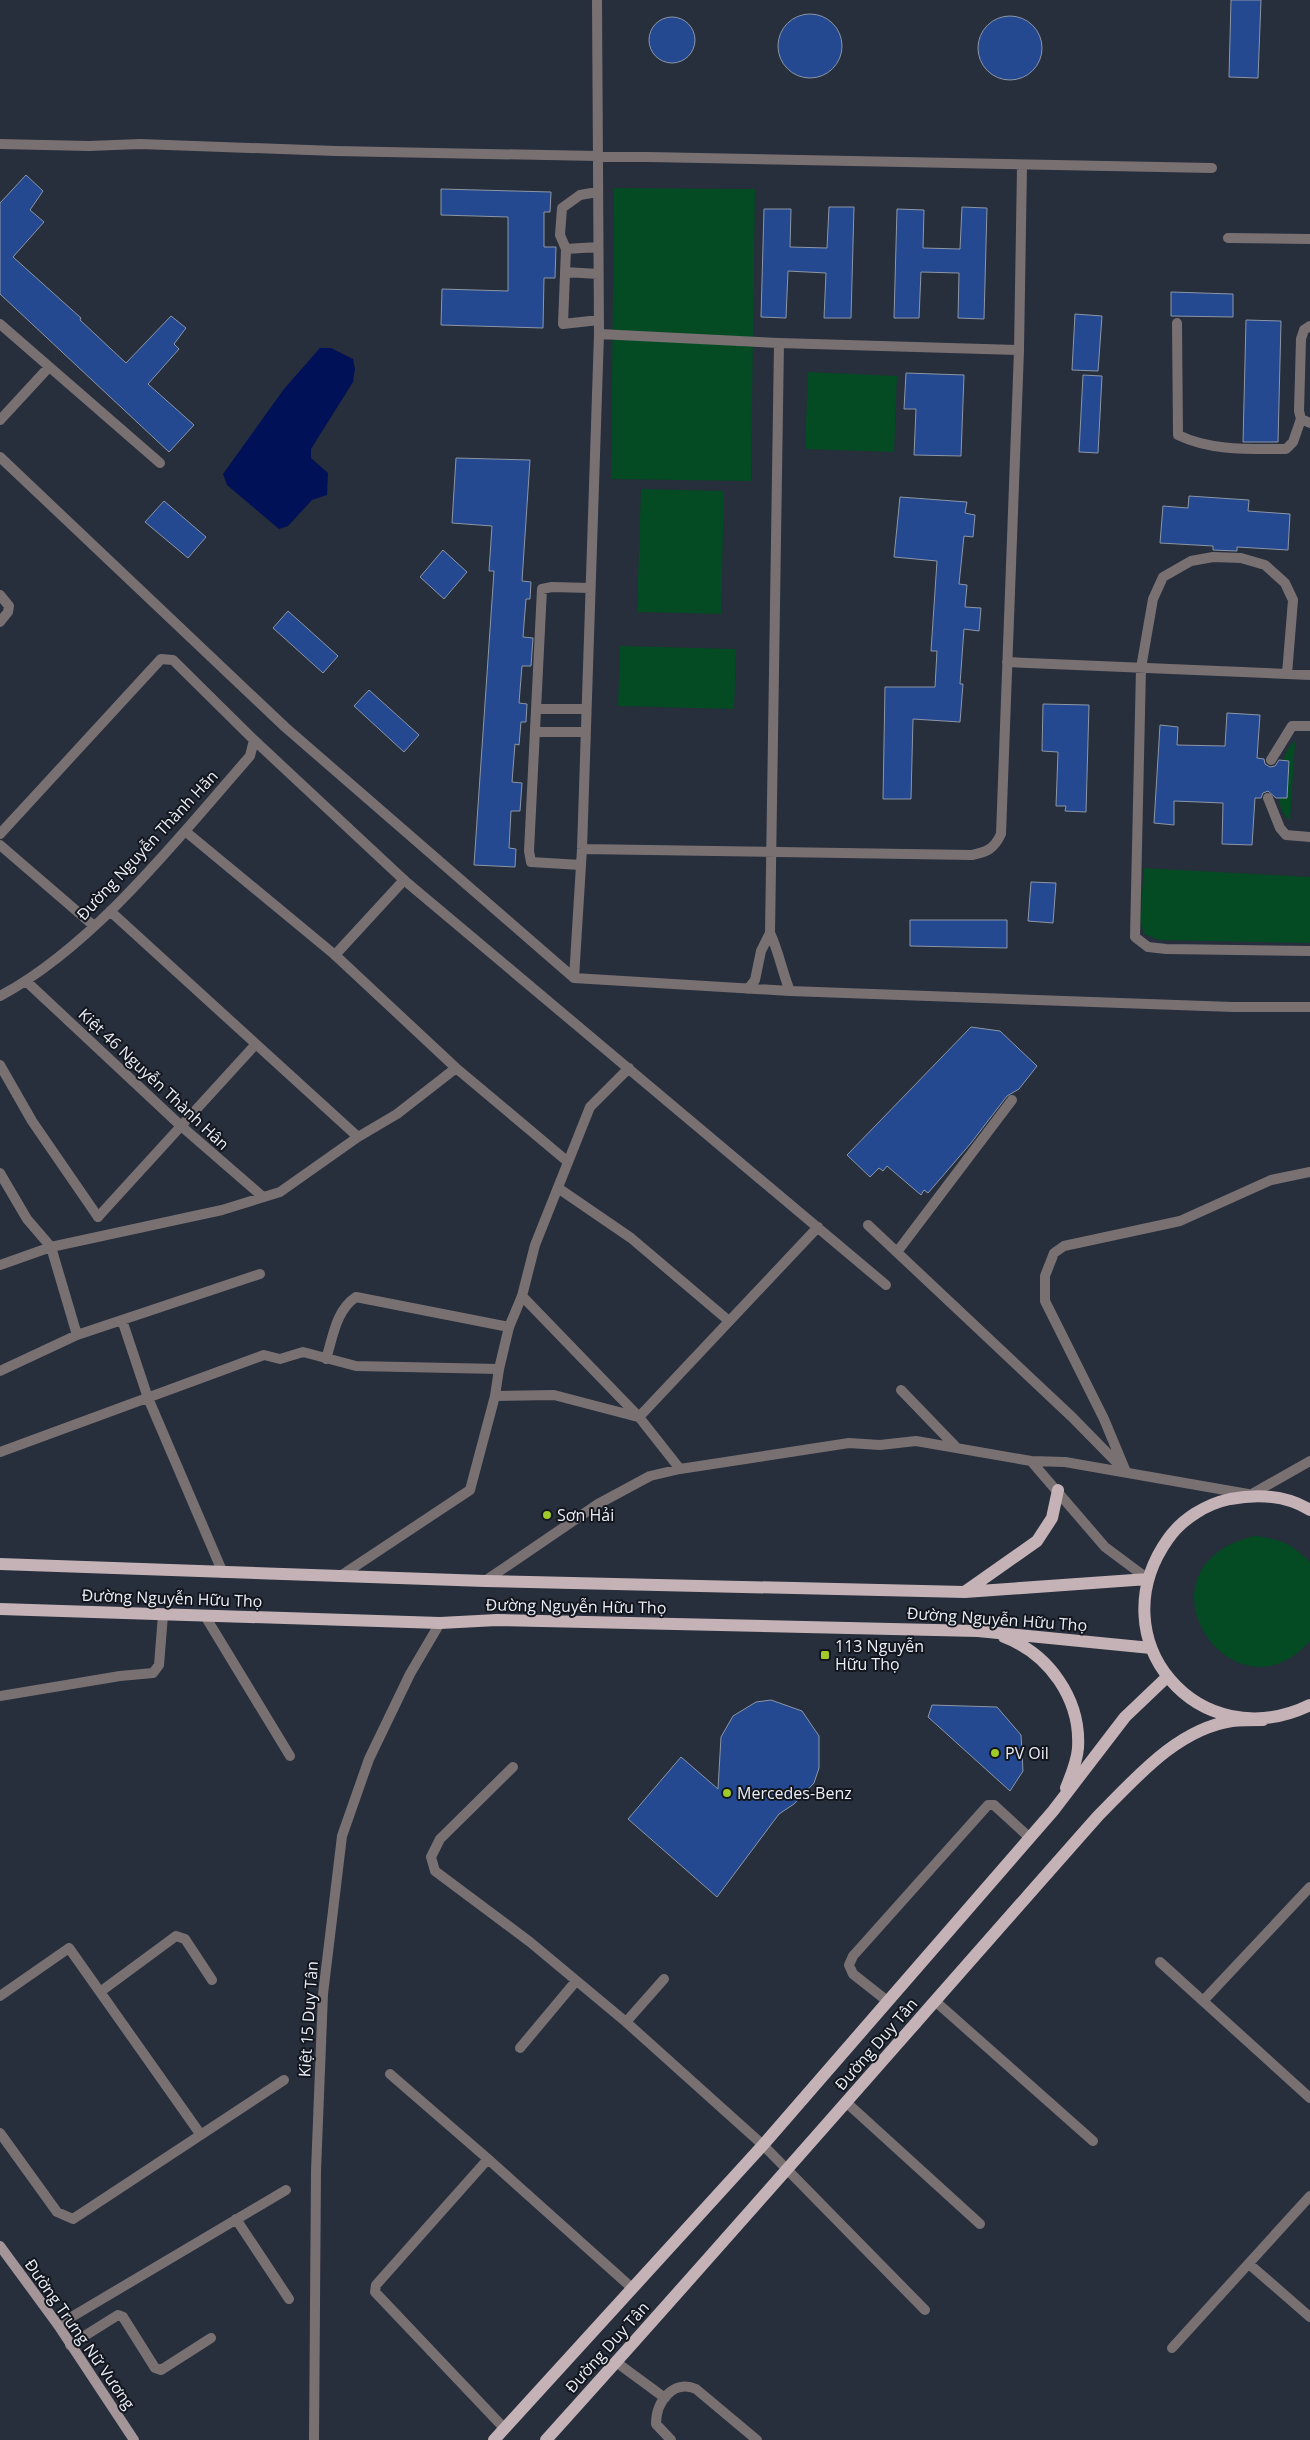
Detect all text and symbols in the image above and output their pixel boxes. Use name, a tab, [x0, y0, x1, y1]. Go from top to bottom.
street label: Đường Nguyễn Thành Hãn	[71, 765, 223, 925]
street label: Kiệt 46 Nguyễn Thành Hân	[74, 1003, 234, 1155]
place label: Sơn Hải	[557, 1504, 614, 1526]
marker: Sơn Hải	[541, 1509, 553, 1521]
street label: Đường Nguyễn Hữu Thọ	[81, 1584, 263, 1612]
street label: Đường Nguyễn Hữu Thọ	[485, 1593, 667, 1619]
street label: Đường Nguyễn Hữu Thọ	[906, 1602, 1088, 1636]
place label: 113 Nguyễn Hữu Thọ	[835, 1635, 924, 1675]
marker: 113 Nguyễn Hữu Thọ	[819, 1649, 831, 1661]
place label: PV Oil	[1005, 1742, 1049, 1764]
marker: PV Oil	[989, 1747, 1001, 1759]
place label: Mercedes-Benz	[737, 1782, 852, 1804]
marker: Mercedes-Benz	[721, 1787, 733, 1799]
street label: Kiệt 15 Duy Tân	[293, 1960, 323, 2078]
street label: Đường Duy Tân	[830, 1993, 922, 2095]
street label: Đường Trưng Nữ Vương	[20, 2255, 140, 2414]
street label: Đường Duy Tân	[560, 2297, 654, 2397]

